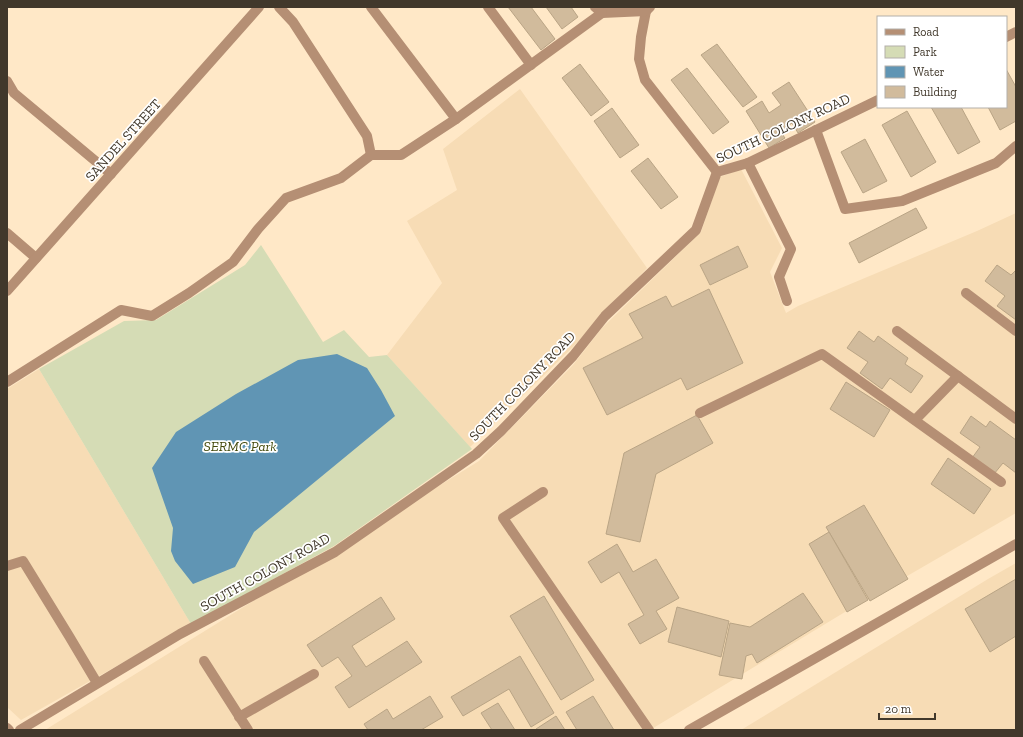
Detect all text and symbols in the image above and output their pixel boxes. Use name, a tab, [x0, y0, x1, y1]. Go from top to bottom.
legend	[877, 16, 1007, 108]
text: Road	[913, 25, 939, 39]
text: Park	[913, 45, 938, 59]
text: Water	[913, 65, 945, 79]
text: Building	[913, 85, 957, 99]
street label: SOUTH COLONY ROAD	[714, 90, 853, 167]
street label: SANDEL STREET	[82, 95, 165, 185]
street label: SOUTH COLONY ROAD	[466, 328, 579, 445]
park label: SERMC Park	[203, 438, 277, 455]
street label: SOUTH COLONY ROAD	[197, 530, 333, 615]
scale bar	[879, 695, 935, 721]
text: 20 m	[885, 702, 912, 716]

